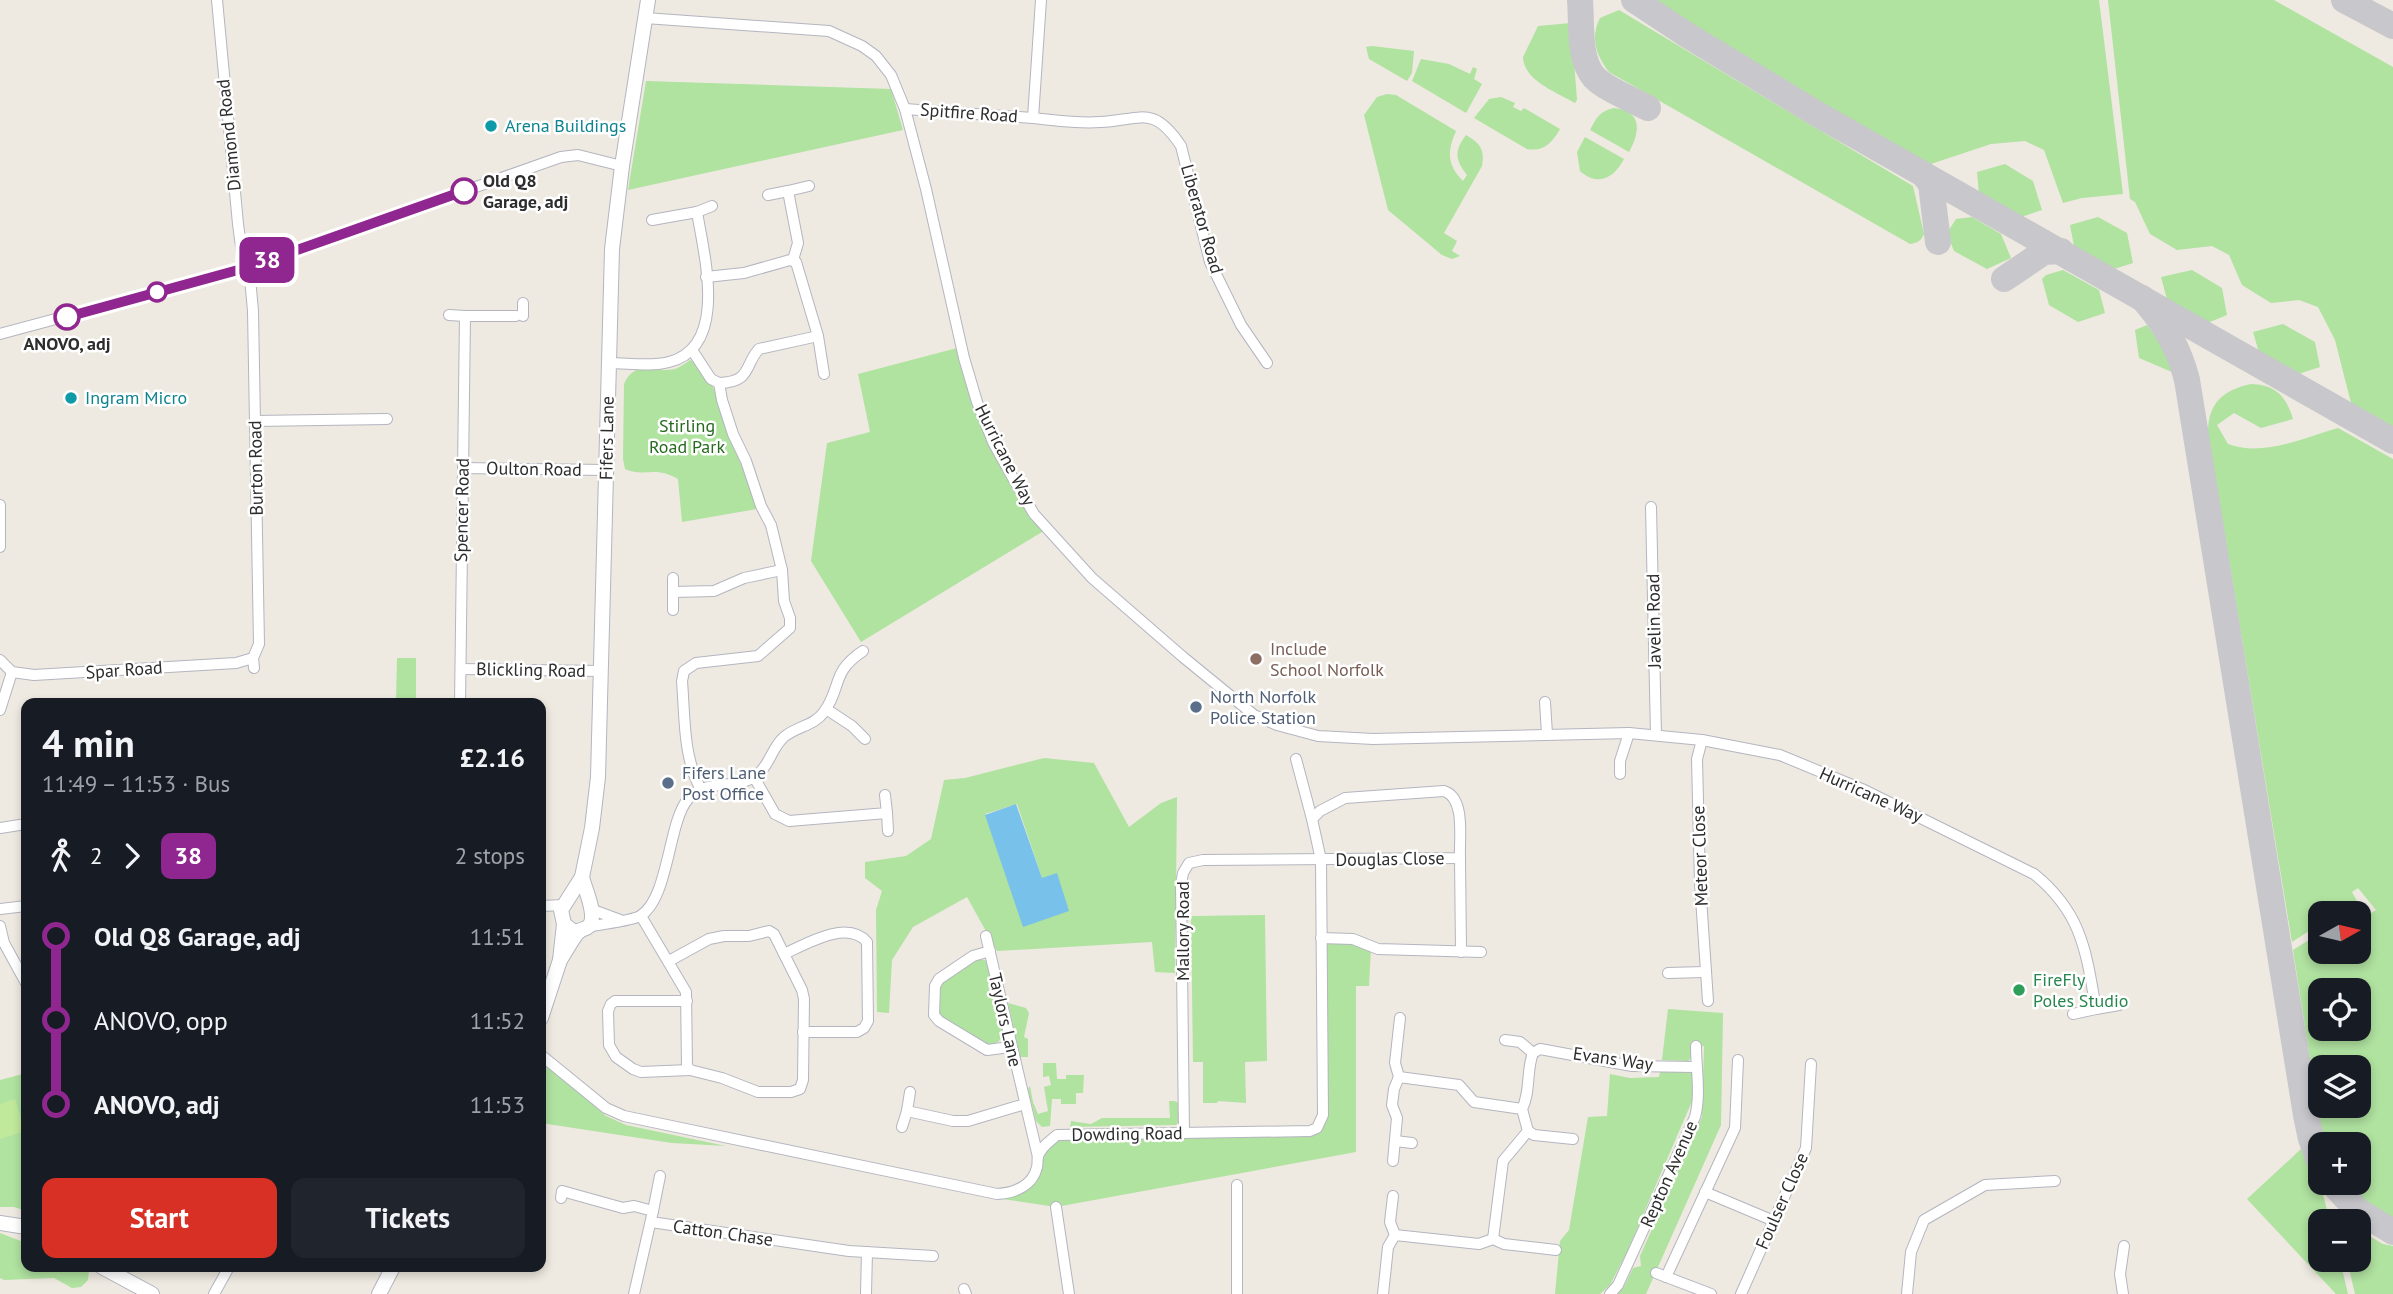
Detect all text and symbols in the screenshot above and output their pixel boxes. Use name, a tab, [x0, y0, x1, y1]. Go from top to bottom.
street label: Diamond Road	[211, 78, 246, 192]
street label: Spitfire Road	[919, 98, 1019, 127]
place label: Arena Buildings	[505, 114, 626, 137]
marker: Arena Buildings	[483, 118, 499, 134]
street label: Liberator Road	[1176, 162, 1229, 276]
place label: Old Q8 Garage, adj	[483, 169, 568, 213]
marker: Old Q8 Garage, adj	[451, 178, 477, 204]
line badge: 38	[236, 237, 298, 283]
text: 38	[253, 244, 281, 275]
unlabelled marker	[147, 282, 167, 302]
marker: ANOVO, adj	[54, 304, 80, 330]
place label: ANOVO, adj	[23, 332, 111, 355]
place label: Ingram Micro	[85, 386, 187, 409]
marker: Ingram Micro	[63, 390, 79, 406]
street label: Fifers Lane	[594, 396, 619, 480]
street label: Hurricane Way	[970, 400, 1041, 510]
park label: Stirling Road Park	[649, 414, 725, 458]
street label: Burton Road	[243, 420, 268, 516]
street label: Oulton Road	[486, 456, 582, 481]
street label: Spencer Road	[449, 458, 474, 562]
street label: Javelin Road	[1641, 573, 1666, 670]
place label: Include School Norfolk	[1270, 637, 1384, 681]
marker: Include School Norfolk	[1248, 651, 1264, 667]
street label: Spar Road	[85, 655, 163, 684]
street label: Blickling Road	[476, 657, 586, 682]
place label: North Norfolk Police Station	[1210, 685, 1317, 729]
marker: North Norfolk Police Station	[1188, 699, 1204, 715]
text: 4 min	[42, 718, 135, 767]
text: £2.16	[460, 741, 525, 774]
place label: Fifers Lane Post Office	[682, 761, 766, 805]
street label: Hurricane Way	[1816, 761, 1927, 828]
text: 11:49 – 11:53 · Bus	[42, 769, 230, 798]
marker: Fifers Lane Post Office	[660, 775, 676, 791]
street label: Meteor Close	[1686, 805, 1713, 907]
icon: walk	[42, 837, 80, 875]
icon: forward	[113, 837, 151, 875]
text: 38	[175, 840, 202, 871]
text: 2	[90, 841, 103, 870]
text: 2 stops	[455, 841, 525, 870]
street label: Douglas Close	[1335, 846, 1445, 871]
street label: Mallory Road	[1171, 881, 1194, 981]
north arrow	[2308, 901, 2371, 964]
map controls	[2308, 901, 2371, 1272]
text: Old Q8 Garage, adj	[94, 920, 301, 953]
text: 11:51	[470, 922, 525, 951]
place label: FireFly Poles Studio	[2033, 968, 2128, 1012]
street label: Taylors Lane	[984, 971, 1027, 1069]
button: locate	[2308, 978, 2371, 1041]
marker: FireFly Poles Studio	[2011, 982, 2027, 998]
text: ANOVO, opp	[94, 1004, 228, 1037]
text: 11:52	[470, 1006, 525, 1035]
street label: Evans Way	[1572, 1042, 1655, 1076]
button: layers	[2308, 1055, 2371, 1118]
text: ANOVO, adj	[94, 1088, 220, 1121]
text: 11:53	[470, 1090, 525, 1119]
street label: Repton Avenue	[1635, 1117, 1702, 1231]
street label: Dowding Road	[1071, 1121, 1183, 1146]
button: +	[2308, 1132, 2371, 1195]
street label: Foulser Close	[1750, 1149, 1813, 1253]
button: Start	[42, 1178, 277, 1258]
button: Tickets	[291, 1178, 525, 1258]
button: −	[2308, 1209, 2371, 1272]
street label: Catton Chase	[671, 1214, 775, 1251]

